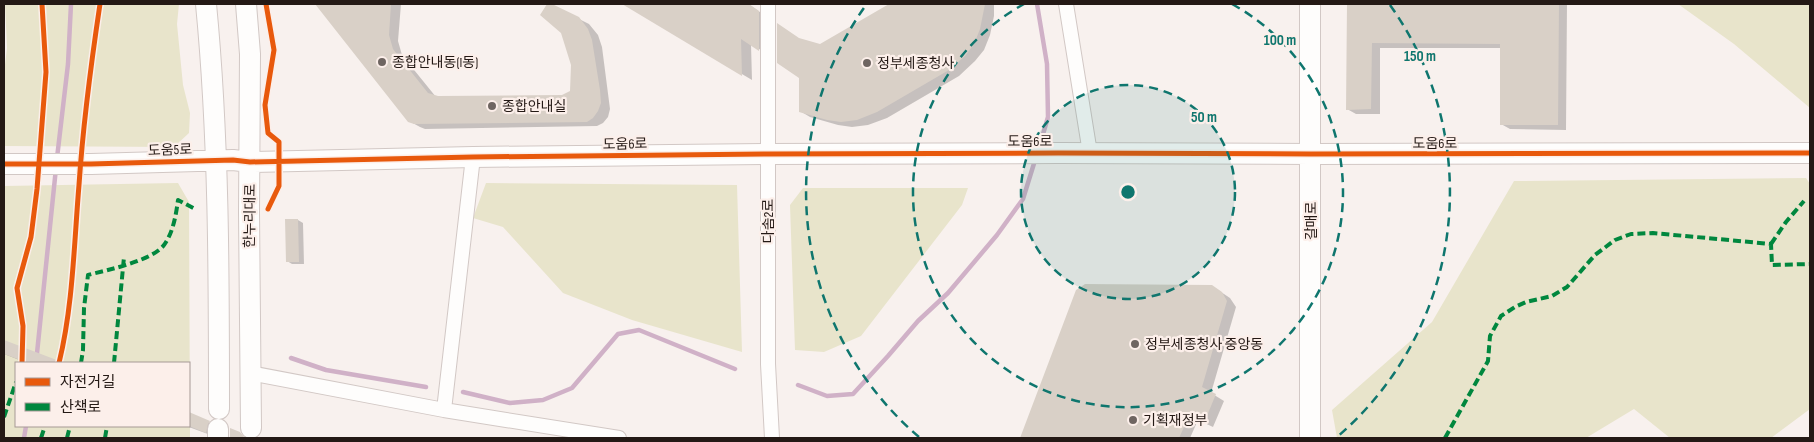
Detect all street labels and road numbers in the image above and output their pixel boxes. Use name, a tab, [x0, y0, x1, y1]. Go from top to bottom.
street label: 도움6로	[1008, 133, 1053, 150]
street label: 도움6로	[602, 135, 648, 153]
street label: 도움6로	[1413, 135, 1458, 152]
street label: 도움5로	[148, 141, 193, 159]
street label: 한누리대로	[241, 184, 259, 248]
street label: 다솜2로	[760, 199, 777, 243]
street label: 갈매로	[1303, 202, 1320, 240]

